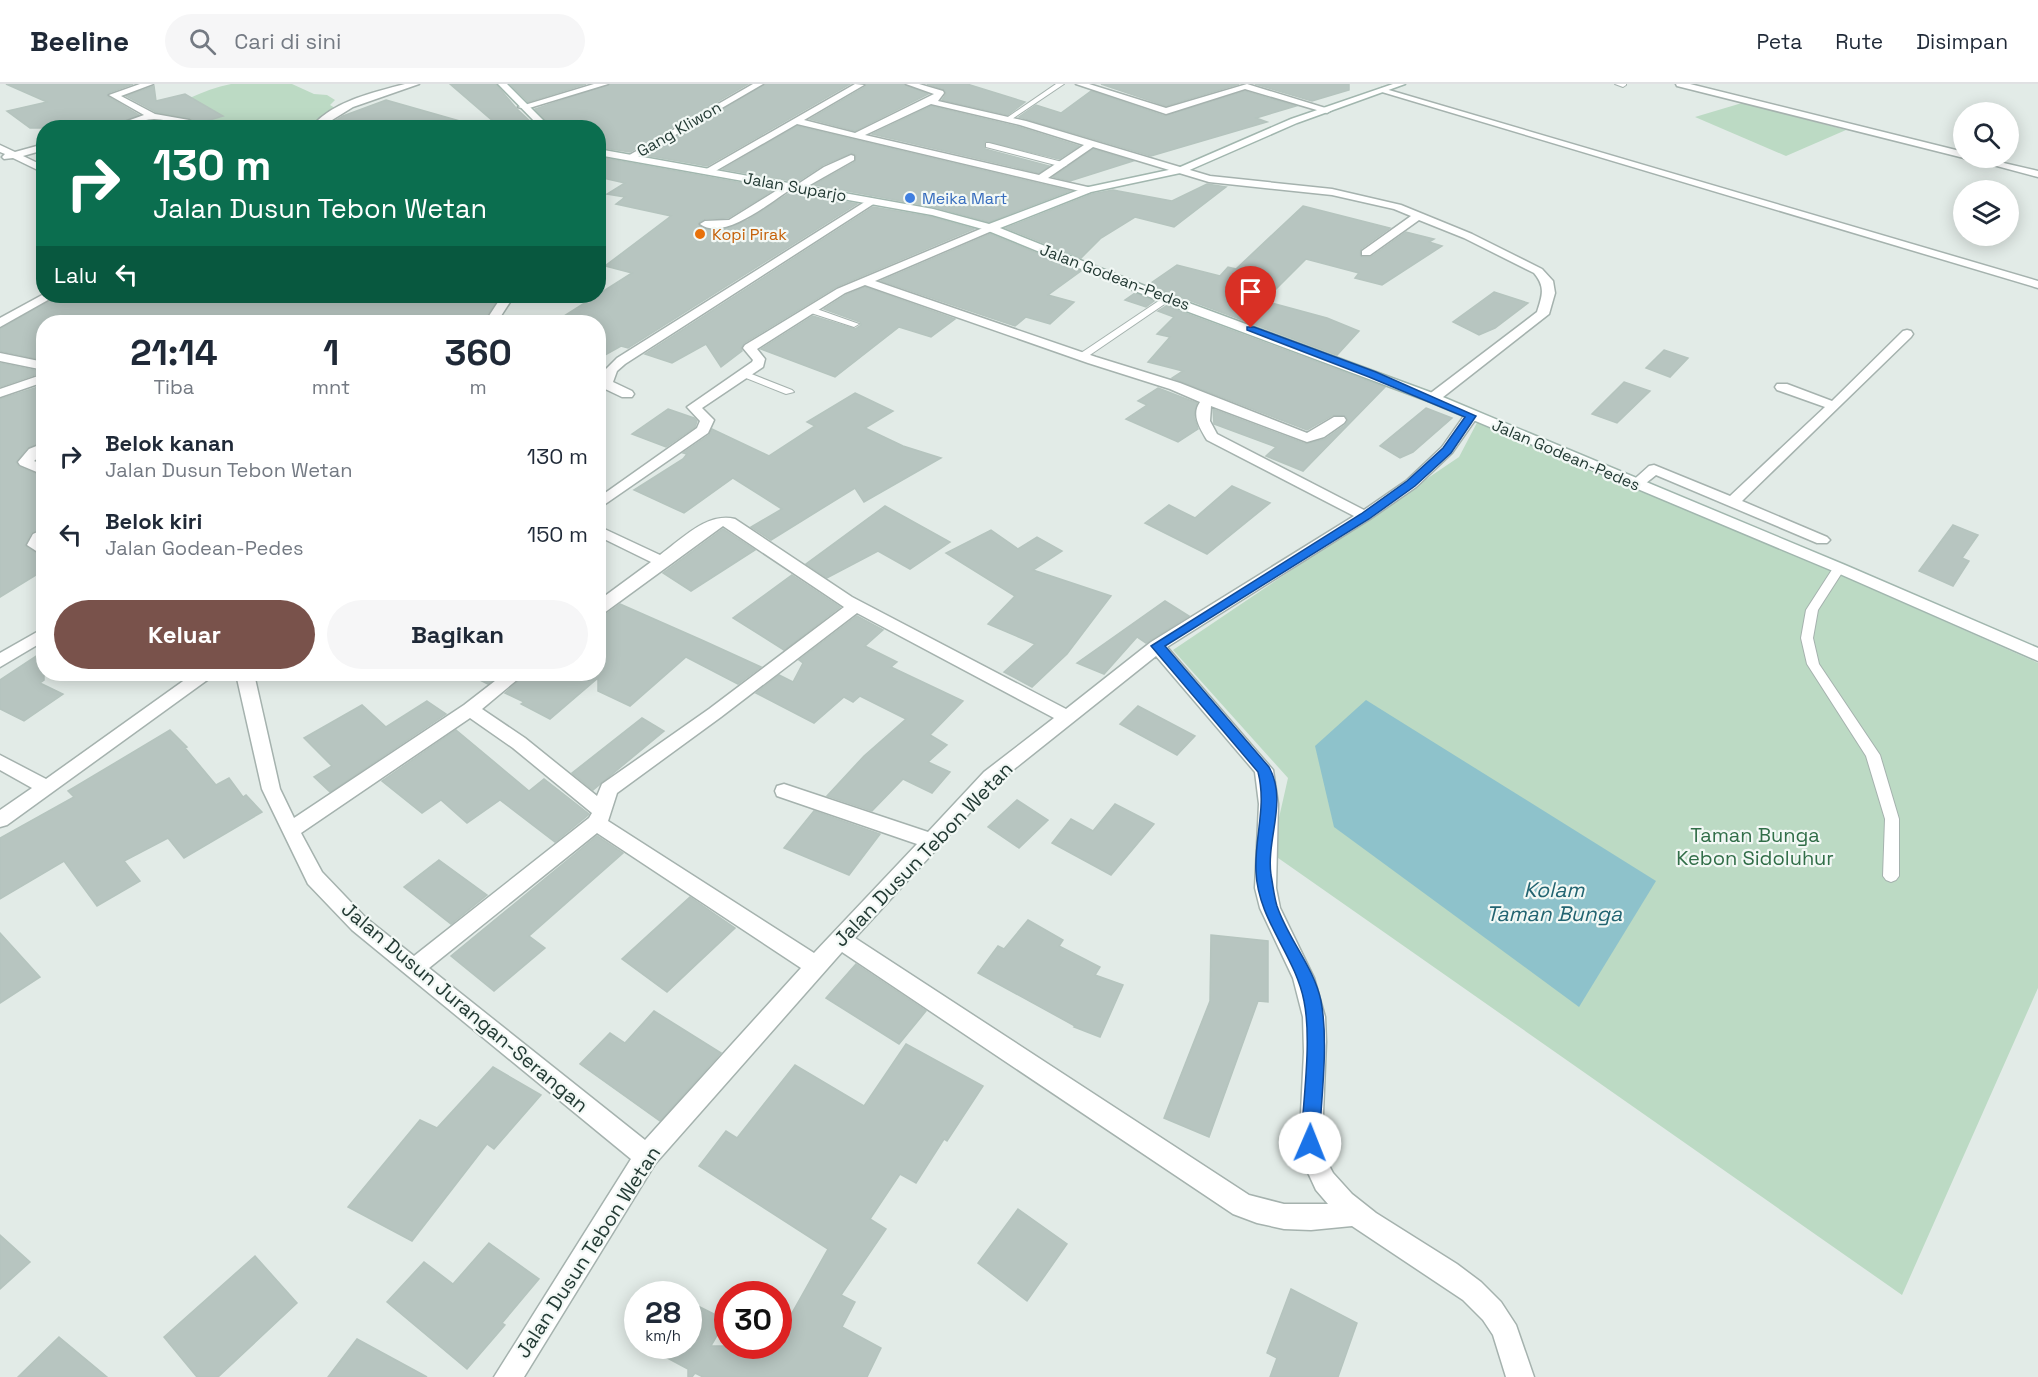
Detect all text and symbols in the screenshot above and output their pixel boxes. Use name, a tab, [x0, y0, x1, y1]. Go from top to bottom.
search box	[165, 14, 585, 68]
text: Beeline	[30, 23, 129, 59]
icon: search	[186, 25, 219, 58]
text: Cari di sini	[234, 27, 341, 55]
text: Peta	[1756, 28, 1802, 55]
text: Rute	[1835, 28, 1883, 55]
text: Disimpan	[1916, 28, 2008, 55]
street label: Gang Kliwon	[633, 96, 725, 162]
map controls	[1953, 102, 2019, 246]
button: search	[1953, 102, 2019, 168]
text: 130 m	[153, 139, 271, 192]
icon: right	[54, 144, 132, 222]
street label: Jalan Suparjo	[742, 168, 848, 206]
button: layers	[1953, 180, 2019, 246]
place label: Meika Mart	[922, 188, 1007, 209]
text: Jalan Dusun Tebon Wetan	[153, 191, 487, 226]
marker: Meika Mart	[903, 191, 917, 205]
place label: Kopi Pirak	[712, 224, 787, 245]
marker: Kopi Pirak	[693, 227, 707, 241]
street label: Jalan Godean-Pedes	[1037, 239, 1193, 315]
icon: left	[110, 258, 143, 291]
text: Lalu	[54, 261, 98, 289]
pin	[1225, 266, 1276, 328]
icon: arrive	[1234, 275, 1267, 308]
text: 21:14	[130, 330, 218, 376]
text: 1	[323, 330, 339, 376]
text: 360	[444, 330, 512, 376]
text: Tiba	[153, 374, 194, 400]
text: mnt	[312, 374, 350, 400]
text: m	[470, 374, 487, 400]
street label: Jalan Godean-Pedes	[1489, 414, 1643, 496]
text: Belok kanan	[105, 429, 234, 457]
icon: right	[54, 440, 87, 473]
text: 130 m	[527, 442, 588, 470]
text: Jalan Dusun Tebon Wetan	[105, 457, 353, 483]
text: Belok kiri	[105, 507, 202, 535]
icon: left	[54, 518, 87, 551]
text: 150 m	[527, 520, 588, 548]
text: Jalan Godean-Pedes	[105, 535, 304, 561]
button: Keluar	[54, 600, 315, 669]
button: Bagikan	[327, 600, 588, 669]
street label: Jalan Dusun Tebon Wetan	[828, 756, 1018, 952]
park label: Taman Bunga Kebon Sidoluhur	[1676, 822, 1834, 871]
water label: Kolam Taman Bunga	[1486, 876, 1623, 927]
street label: Jalan Dusun Jurangan-Serangan	[336, 896, 594, 1118]
position arrow	[1278, 1111, 1342, 1175]
street label: Jalan Dusun Tebon Wetan	[510, 1141, 666, 1363]
speed limit sign: 30	[714, 1281, 792, 1359]
text: 28	[645, 1293, 681, 1332]
text: km/h	[645, 1326, 681, 1345]

